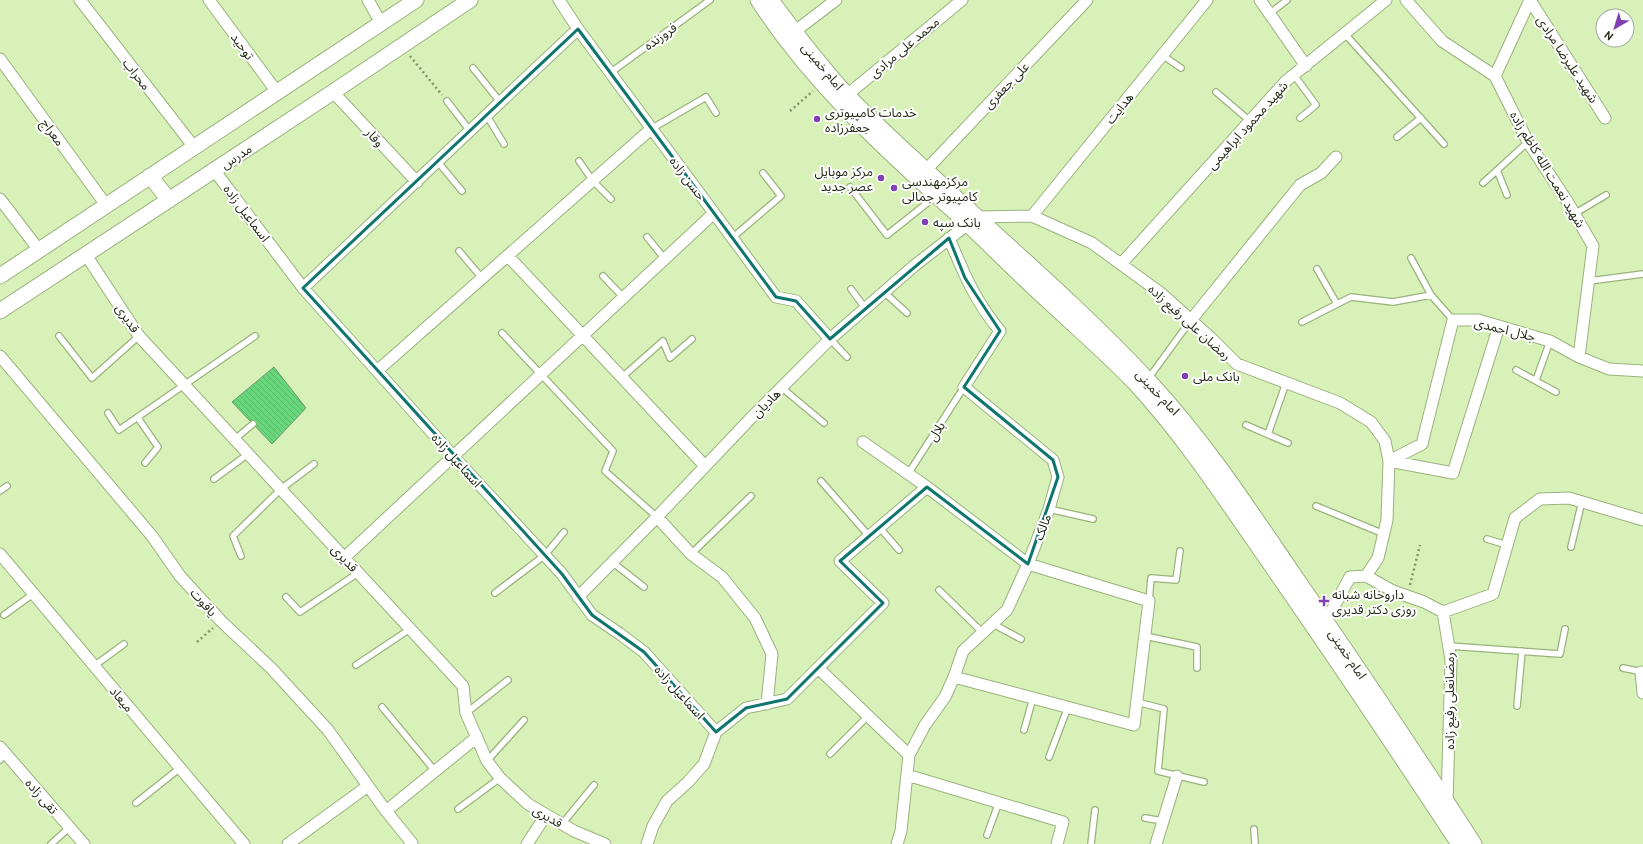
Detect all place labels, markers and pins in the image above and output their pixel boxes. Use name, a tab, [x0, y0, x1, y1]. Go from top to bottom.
place label: خدمات کامپیوتری جعفرزاده	[825, 104, 917, 135]
marker: خدمات کامپیوتری جعفرزاده	[812, 114, 822, 124]
place label: مرکز موبایل عصر جدید	[814, 163, 873, 194]
marker: مرکز موبایل عصر جدید	[876, 173, 886, 183]
place label: مرکزمهندسی کامپیوتر جمالی	[902, 173, 978, 206]
marker: مرکزمهندسی کامپیوتر جمالی	[889, 183, 899, 193]
place label: بانک سپه	[933, 214, 981, 232]
marker: بانک سپه	[920, 217, 930, 227]
place label: بانک ملی	[1193, 368, 1240, 385]
marker: بانک ملی	[1180, 371, 1190, 381]
place label: داروخانه شبانه روزی دکتر قدیری	[1332, 586, 1416, 618]
marker: داروخانه شبانه روزی دکتر قدیری	[1319, 596, 1329, 606]

